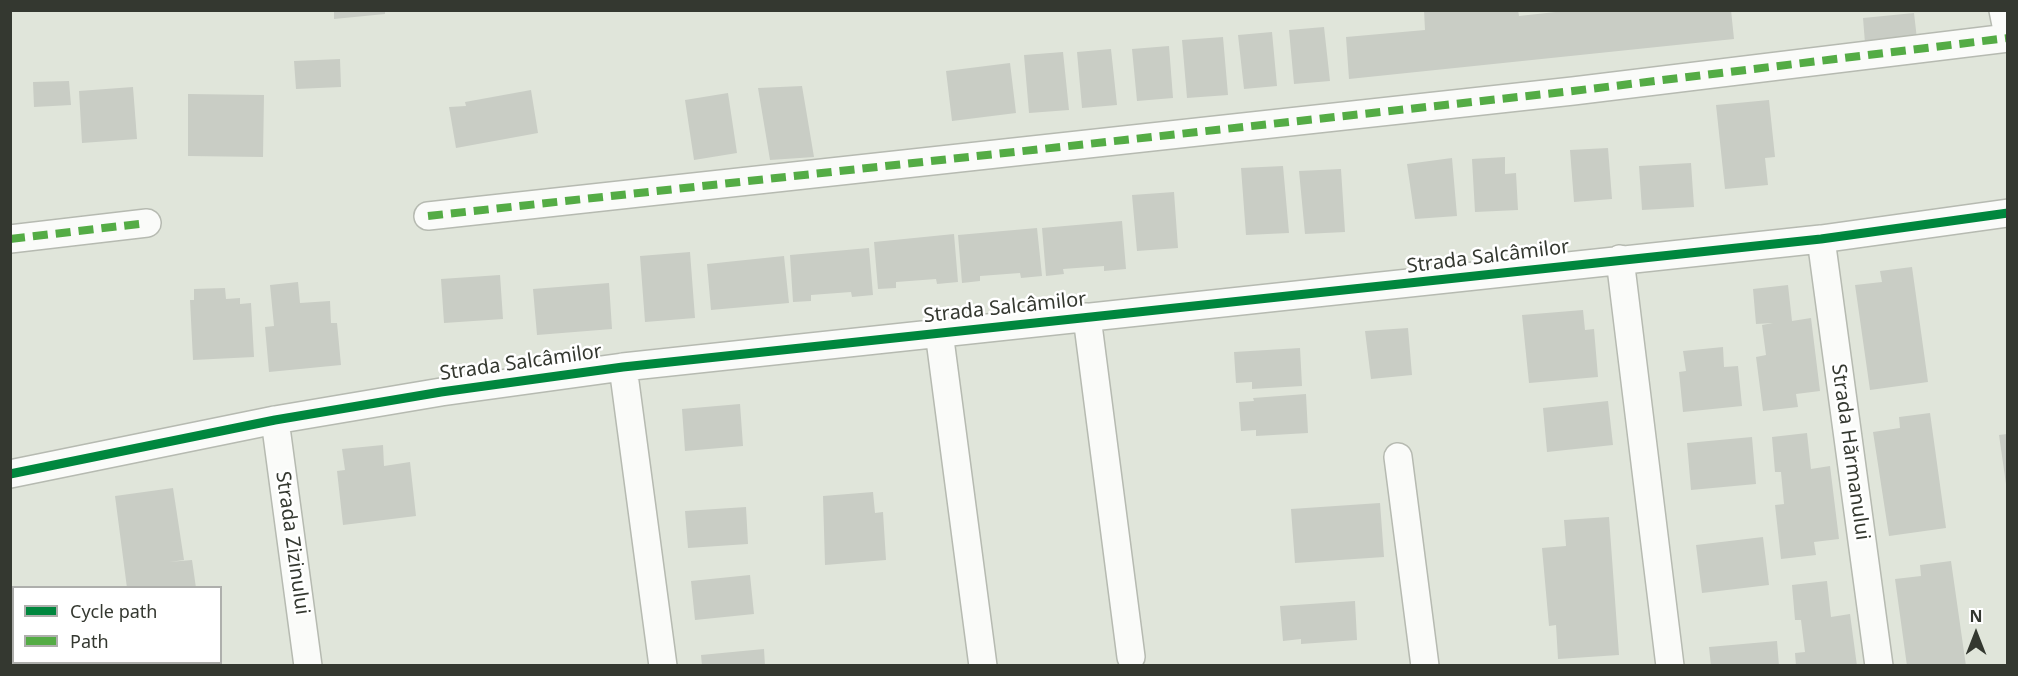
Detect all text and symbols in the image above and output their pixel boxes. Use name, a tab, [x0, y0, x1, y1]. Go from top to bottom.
street label: Strada Salcâmilor	[1405, 235, 1571, 279]
street label: Strada Salcâmilor	[922, 288, 1088, 328]
street label: Strada Salcâmilor	[438, 340, 604, 386]
street label: Strada Hărmanului	[1826, 362, 1874, 542]
street label: Strada Zizinului	[270, 470, 314, 616]
legend	[12, 586, 222, 664]
text: Cycle path	[70, 599, 157, 623]
north arrow	[1946, 604, 2006, 664]
text: N	[1969, 605, 1983, 627]
text: Path	[70, 629, 109, 653]

